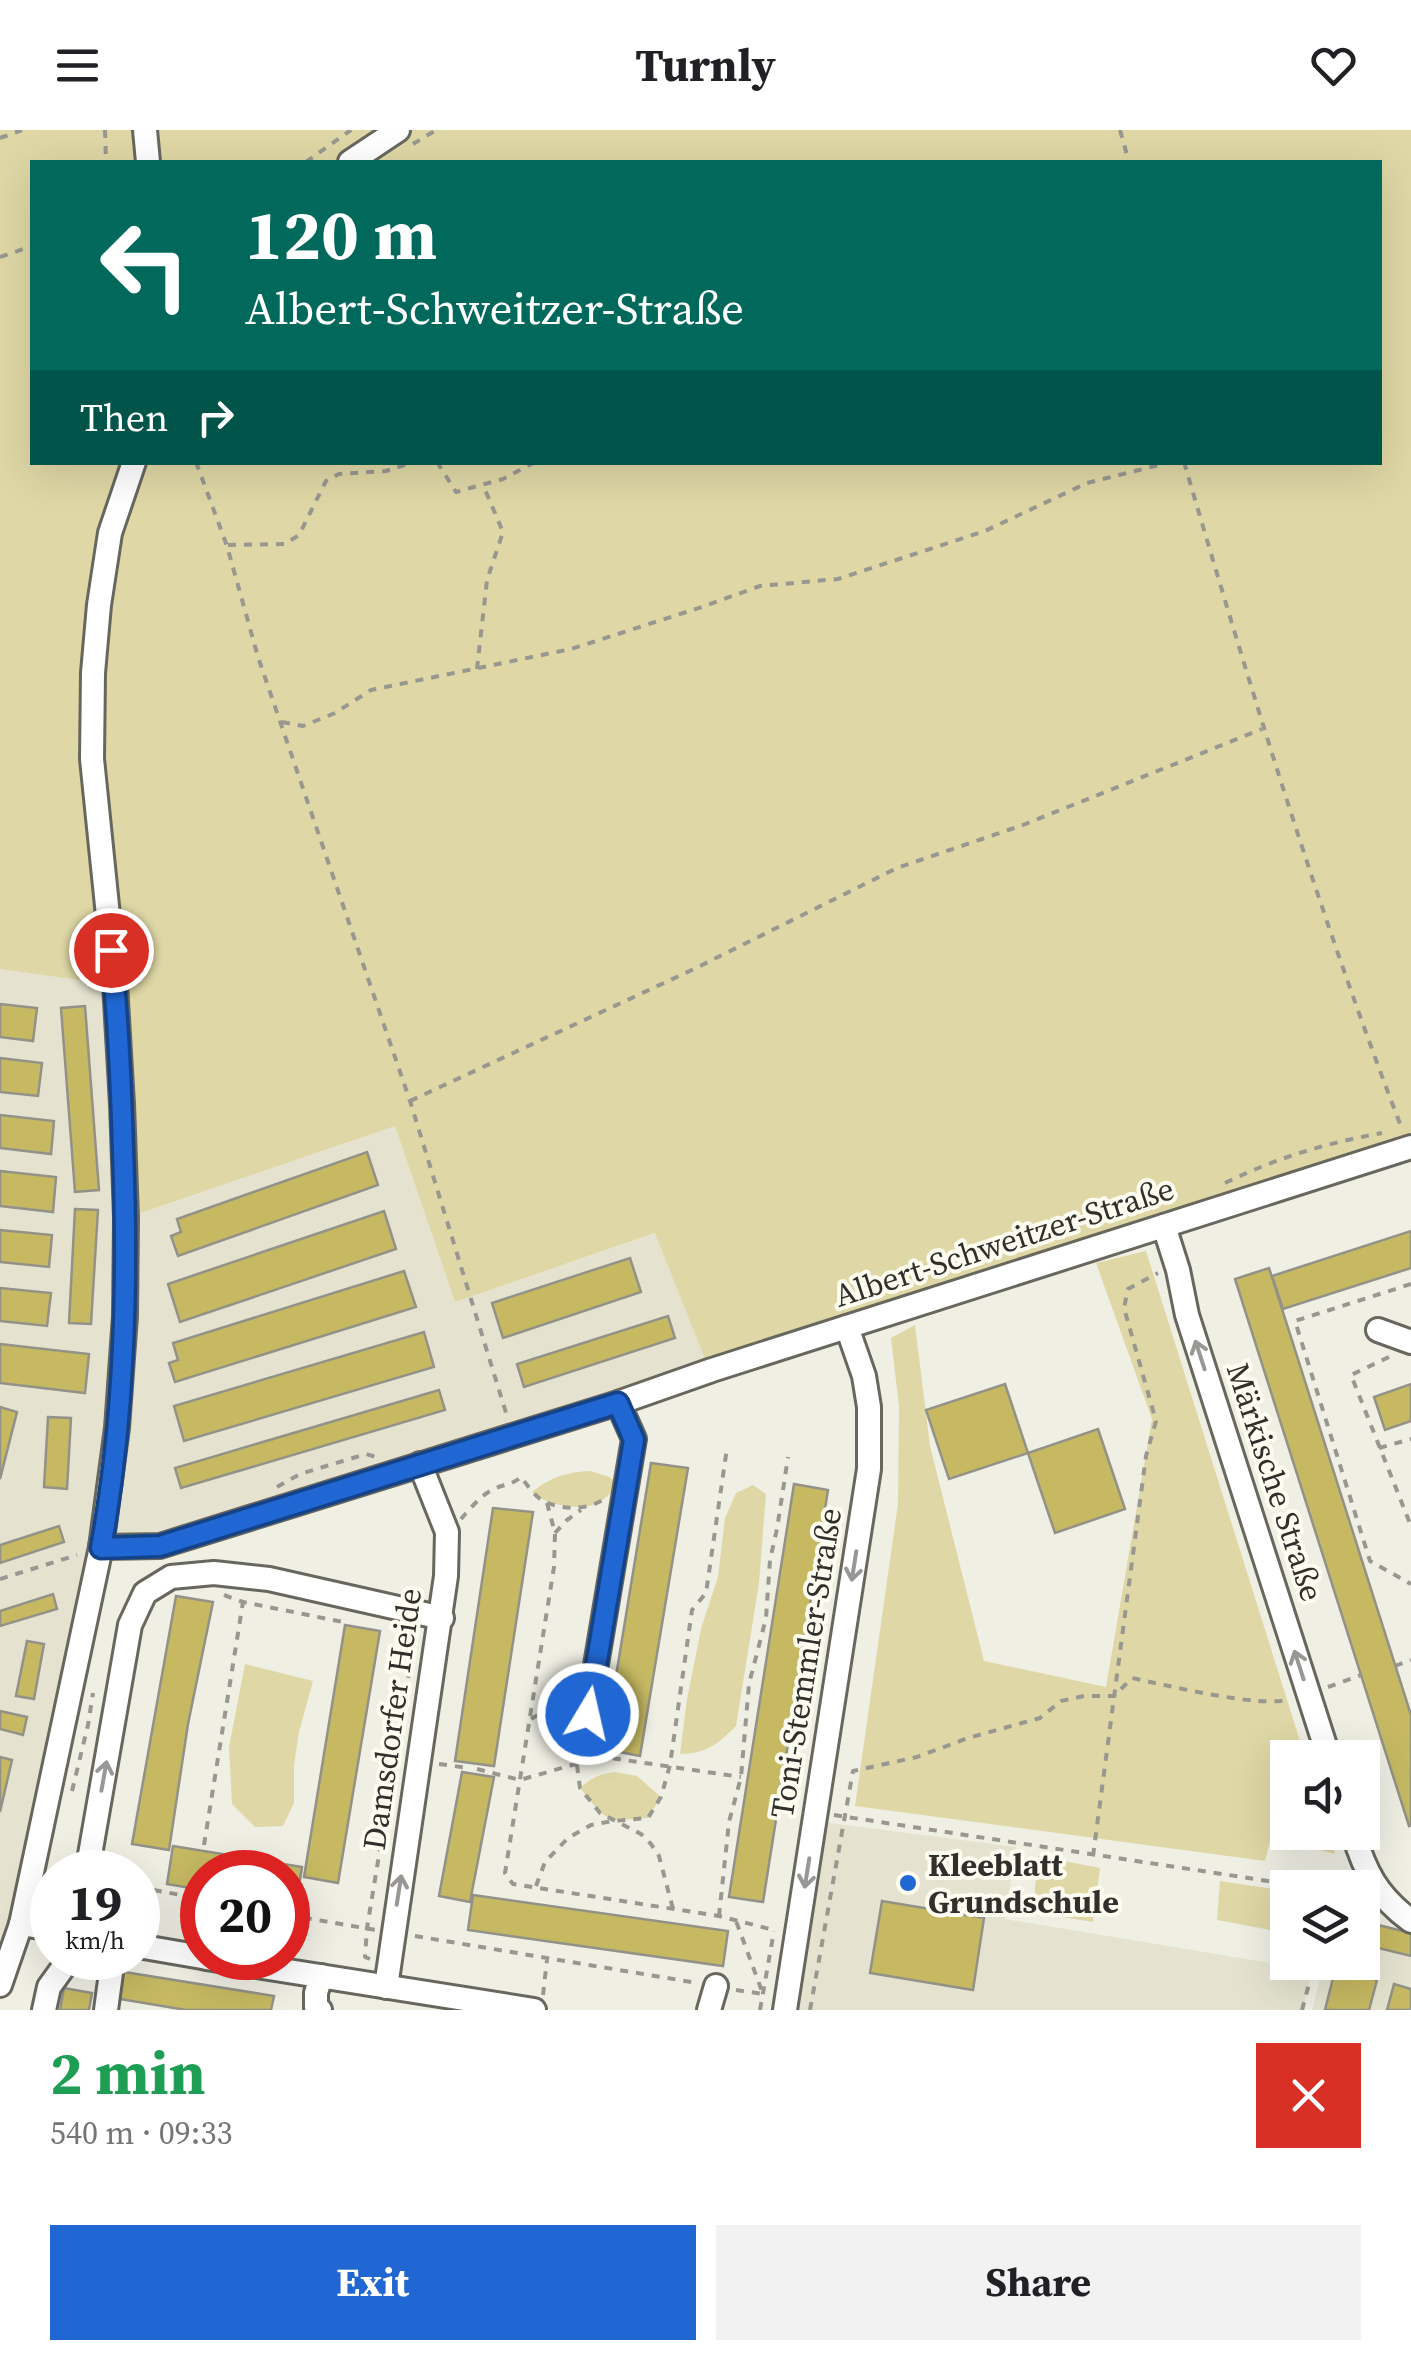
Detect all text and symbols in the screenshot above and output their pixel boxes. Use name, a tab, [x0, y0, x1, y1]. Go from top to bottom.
text: Turnly	[635, 34, 776, 96]
icon: menu	[50, 38, 105, 93]
icon: heart	[1306, 38, 1361, 93]
text: 120 m	[245, 186, 437, 282]
icon: left	[80, 200, 210, 330]
text: Albert-Schweitzer-Straße	[245, 277, 744, 339]
icon: right	[188, 390, 243, 445]
text: Then	[80, 392, 168, 444]
pin	[69, 908, 154, 993]
icon: arrive	[84, 923, 139, 978]
street label: Albert-Schweitzer-Straße	[829, 1166, 1179, 1318]
one-way arrow	[1190, 1340, 1208, 1371]
street label: Märkische Straße	[1216, 1357, 1334, 1607]
street label: Toni-Stemmler-Straße	[760, 1505, 852, 1821]
one-way arrow	[844, 1549, 862, 1582]
street label: Damsdorfer Heide	[352, 1585, 432, 1853]
one-way arrow	[1289, 1649, 1307, 1681]
position arrow	[536, 1662, 640, 1766]
map controls	[1270, 1740, 1380, 1980]
button: sound	[1270, 1740, 1380, 1850]
one-way arrow	[95, 1761, 114, 1793]
place label: Kleeblatt Grundschule	[928, 1843, 1119, 1924]
speed limit sign: 20	[180, 1850, 310, 1980]
one-way arrow	[797, 1856, 816, 1888]
text: 19	[68, 1868, 122, 1937]
button: layers	[1270, 1870, 1380, 1980]
marker: Kleeblatt Grundschule	[897, 1872, 919, 1894]
one-way arrow	[391, 1874, 409, 1907]
text: km/h	[65, 1923, 125, 1957]
text: 2 min	[50, 2032, 206, 2114]
button: close	[1256, 2043, 1361, 2148]
text: 540 m · 09:33	[50, 2111, 232, 2155]
button: Exit	[50, 2225, 696, 2340]
button: Share	[716, 2225, 1361, 2340]

